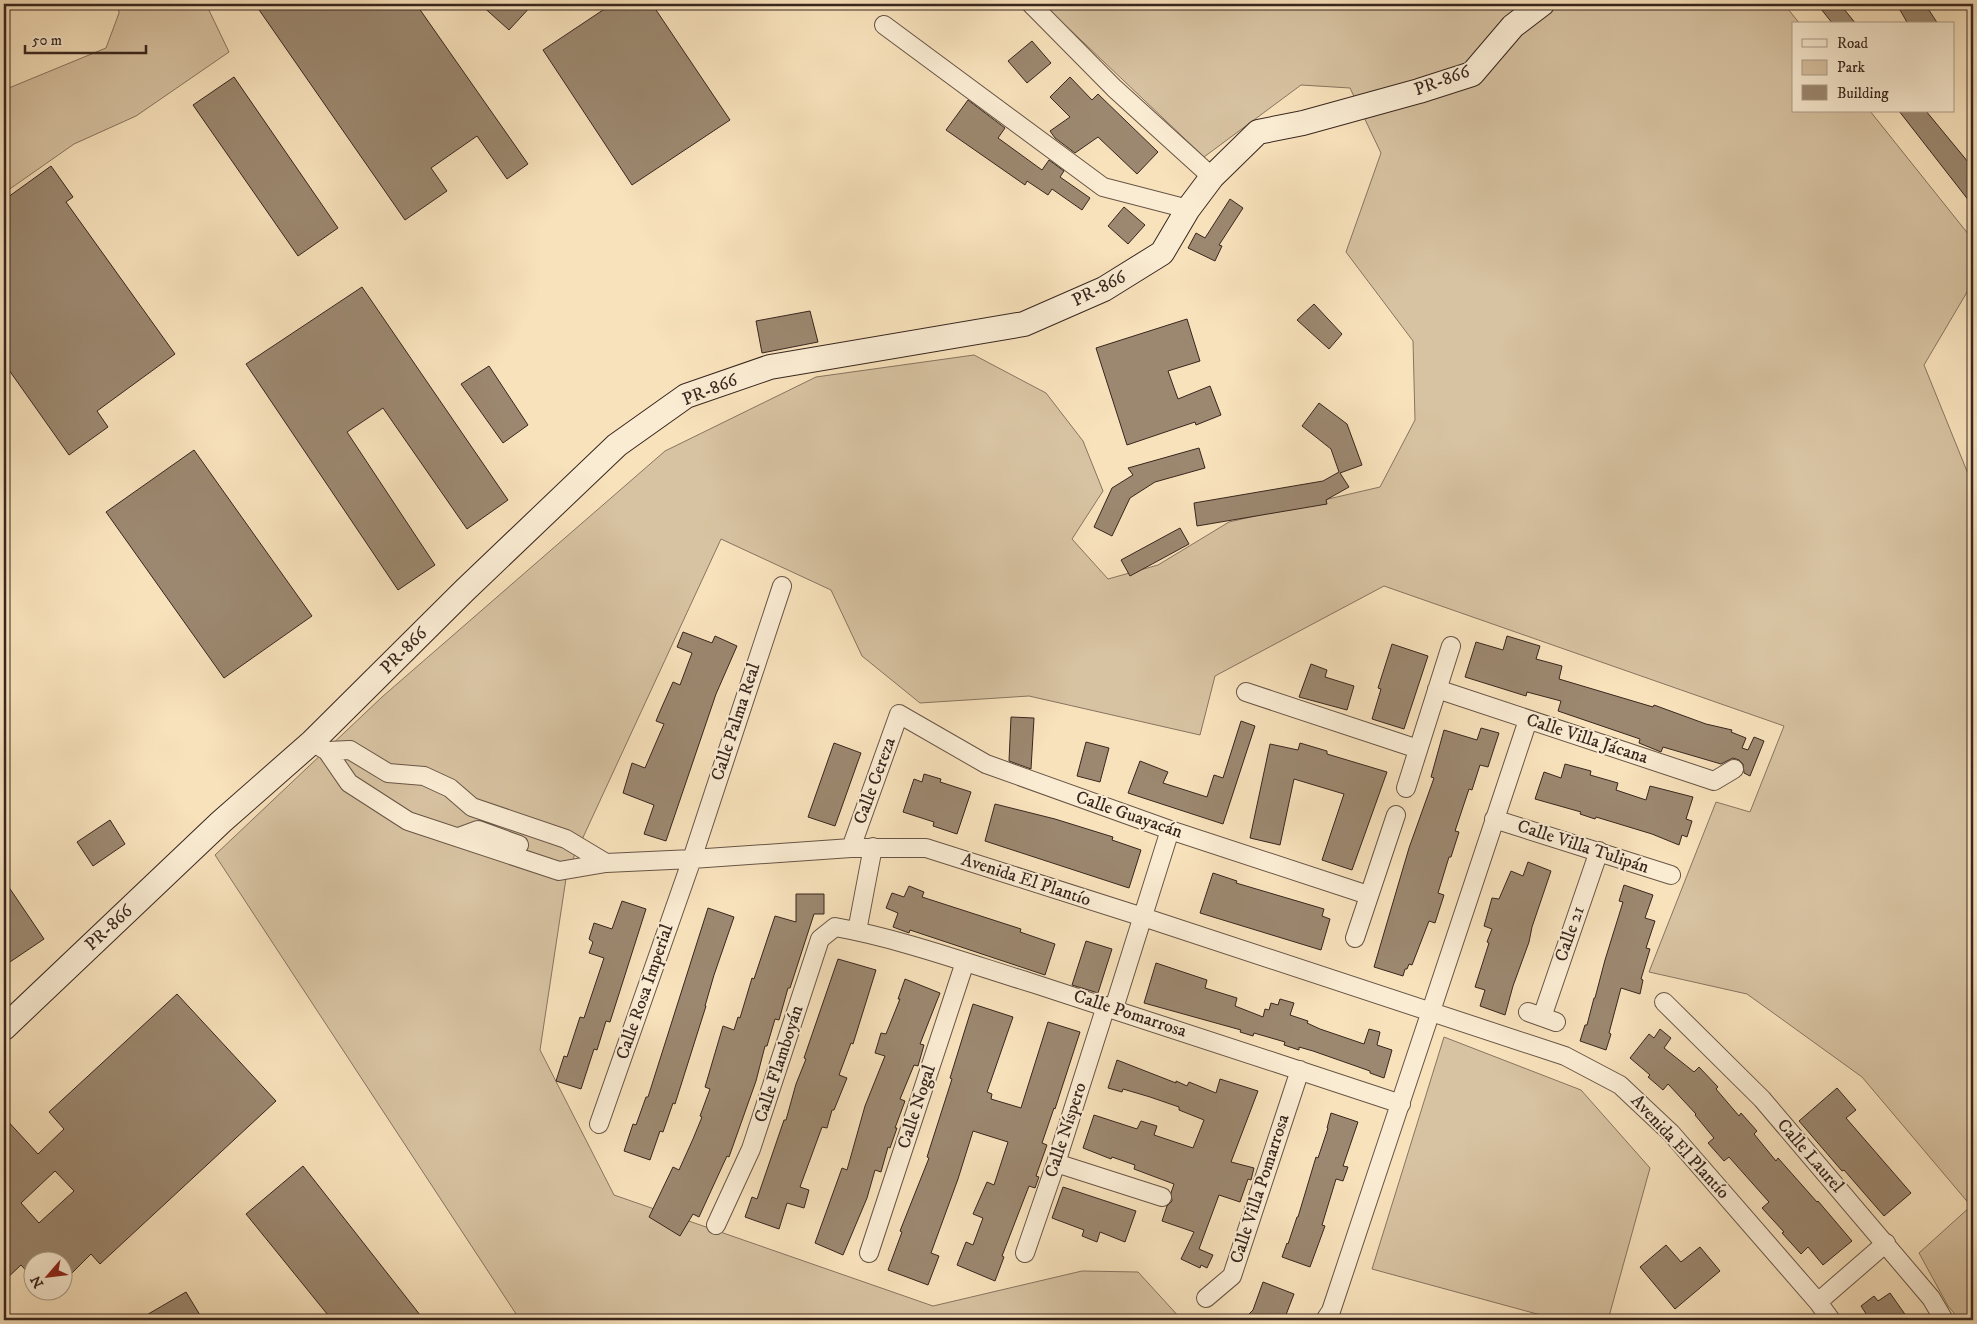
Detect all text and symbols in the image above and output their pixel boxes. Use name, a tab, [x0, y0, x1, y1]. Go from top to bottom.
scale bar	[25, 22, 146, 54]
legend	[1792, 22, 1954, 112]
text: 50 m	[32, 31, 62, 50]
text: Road	[1837, 34, 1869, 53]
text: Park	[1837, 58, 1866, 77]
street label: PR-866	[1411, 61, 1473, 101]
text: Building	[1837, 84, 1889, 103]
street label: PR-866	[1068, 266, 1130, 312]
street label: PR-866	[679, 369, 741, 411]
street label: PR-866	[376, 622, 433, 679]
street label: Calle Palma Real	[707, 660, 766, 784]
street label: Calle Villa Jácana	[1523, 709, 1651, 769]
street label: Calle Cereza	[849, 734, 901, 827]
street label: Calle Guayacán	[1073, 786, 1186, 844]
street label: Calle Villa Tulipán	[1514, 815, 1652, 879]
street label: Avenida El Plantío	[958, 849, 1094, 911]
street label: PR-866	[80, 900, 138, 956]
street label: Calle 21	[1550, 903, 1590, 965]
street label: Calle Rosa Imperial	[612, 921, 679, 1063]
street label: Calle Pomarrosa	[1071, 985, 1190, 1043]
street label: Calle Flamboyán	[750, 1002, 808, 1125]
street label: Calle Nogal	[893, 1062, 941, 1152]
street label: Calle Níspero	[1040, 1079, 1092, 1180]
street label: Avenida El Plantío	[1626, 1090, 1734, 1204]
street label: Calle Villa Pomarrosa	[1225, 1111, 1295, 1266]
street label: Calle Laurel	[1772, 1115, 1848, 1198]
north arrow	[22, 1252, 72, 1302]
text: N	[27, 1272, 48, 1291]

